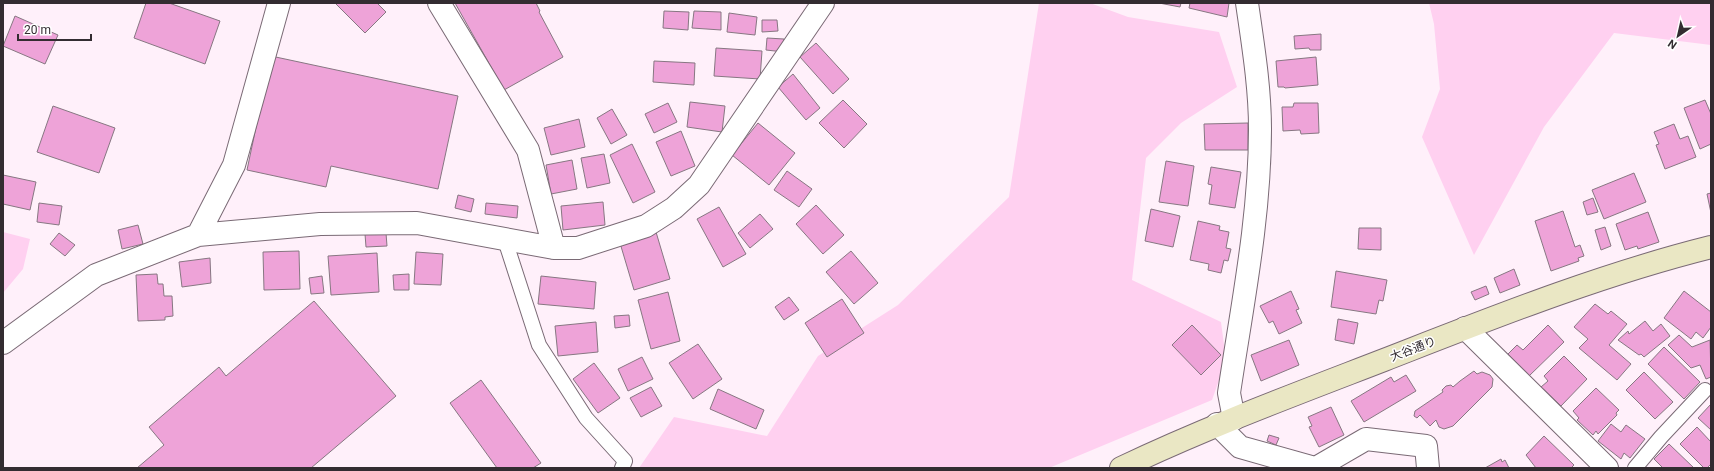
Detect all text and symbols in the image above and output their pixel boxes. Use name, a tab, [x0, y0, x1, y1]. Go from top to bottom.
scale bar	[18, 16, 91, 42]
north arrow	[1658, 16, 1698, 56]
text: 20 m	[24, 23, 51, 37]
text: N	[1666, 36, 1680, 51]
street label: 大谷通り	[1388, 334, 1438, 364]

